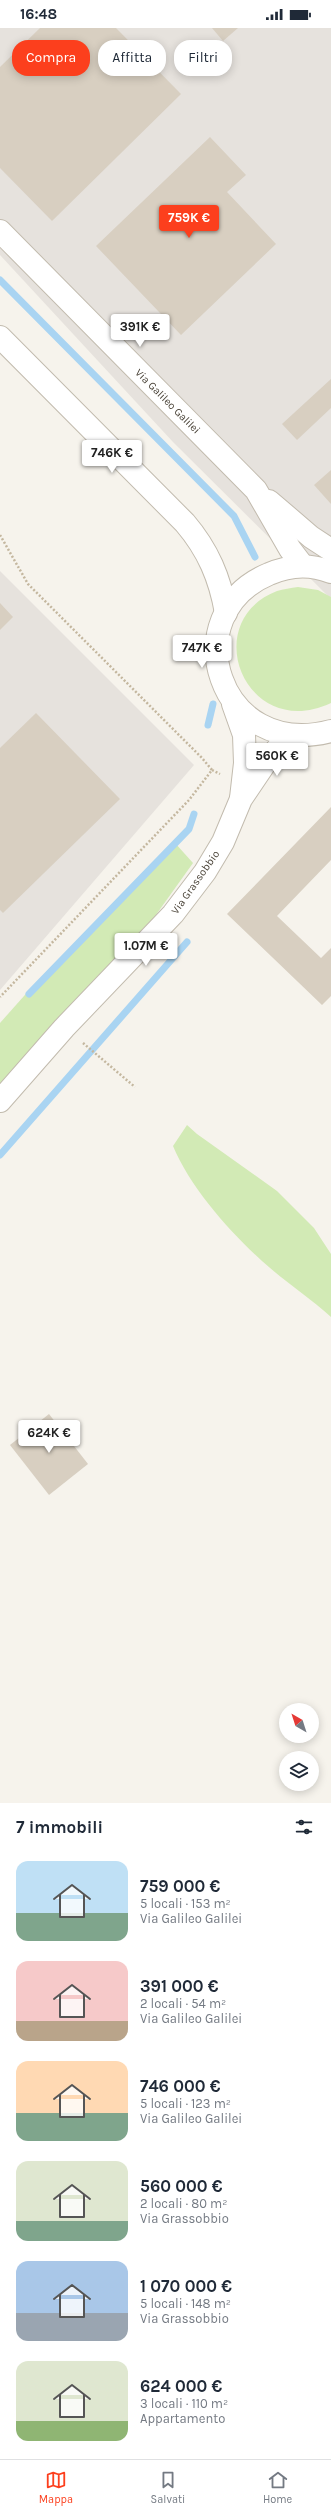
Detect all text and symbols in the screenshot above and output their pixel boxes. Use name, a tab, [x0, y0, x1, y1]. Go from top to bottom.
text: 16:48	[20, 5, 57, 23]
chip: Compra	[12, 40, 90, 76]
chip: Affitta	[98, 40, 166, 76]
chip: Filtri	[174, 40, 232, 76]
pin: 759K €	[156, 205, 222, 239]
text: 759K €	[168, 210, 210, 225]
pin: 391K €	[107, 314, 173, 348]
text: 391K €	[120, 319, 160, 334]
street label: Via Galileo Galilei	[132, 366, 203, 437]
pin: 746K €	[79, 440, 145, 474]
text: 746K €	[91, 445, 133, 460]
pin: 747K €	[169, 635, 235, 669]
text: 747K €	[182, 640, 222, 655]
pin: 560K €	[244, 743, 310, 777]
text: 560K €	[255, 748, 299, 763]
street label: Via Grassobbio	[169, 848, 222, 917]
pin: 1.07M €	[109, 933, 183, 967]
text: 1.07M €	[123, 938, 169, 953]
pin: 624K €	[16, 1420, 82, 1454]
text: 624K €	[27, 1425, 71, 1440]
north arrow	[279, 1703, 319, 1743]
map controls	[279, 1703, 319, 1791]
button: layers	[279, 1751, 319, 1791]
icon: filters	[293, 1816, 315, 1838]
text: 7 immobili	[16, 1817, 103, 1837]
text: 759 000 €	[140, 1876, 220, 1896]
icon: home	[48, 1877, 96, 1925]
text: 5 locali · 153 m²	[140, 1896, 231, 1911]
text: Via Galileo Galilei	[140, 1911, 242, 1926]
text: 391 000 €	[140, 1976, 219, 1996]
icon: home	[48, 1977, 96, 2025]
text: 2 locali · 54 m²	[140, 1996, 226, 2011]
text: Via Galileo Galilei	[140, 2011, 242, 2026]
text: 746 000 €	[140, 2076, 221, 2096]
icon: home	[48, 2077, 96, 2125]
text: 5 locali · 123 m²	[140, 2096, 231, 2111]
text: Via Galileo Galilei	[140, 2111, 242, 2126]
text: 560 000 €	[140, 2176, 223, 2196]
icon: home	[48, 2177, 96, 2225]
text: 2 locali · 80 m²	[140, 2196, 227, 2211]
text: Via Grassobbio	[140, 2211, 229, 2226]
text: 1 070 000 €	[140, 2276, 232, 2296]
icon: home	[48, 2277, 96, 2325]
text: 5 locali · 148 m²	[140, 2296, 231, 2311]
text: Via Grassobbio	[140, 2311, 229, 2326]
text: 624 000 €	[140, 2376, 222, 2396]
icon: home	[48, 2377, 96, 2425]
text: 3 locali · 110 m²	[140, 2396, 228, 2411]
text: Appartamento	[140, 2411, 225, 2426]
tab: Mappa	[39, 2469, 73, 2506]
tab: Salvati	[151, 2469, 185, 2506]
tab: Home	[263, 2469, 292, 2506]

